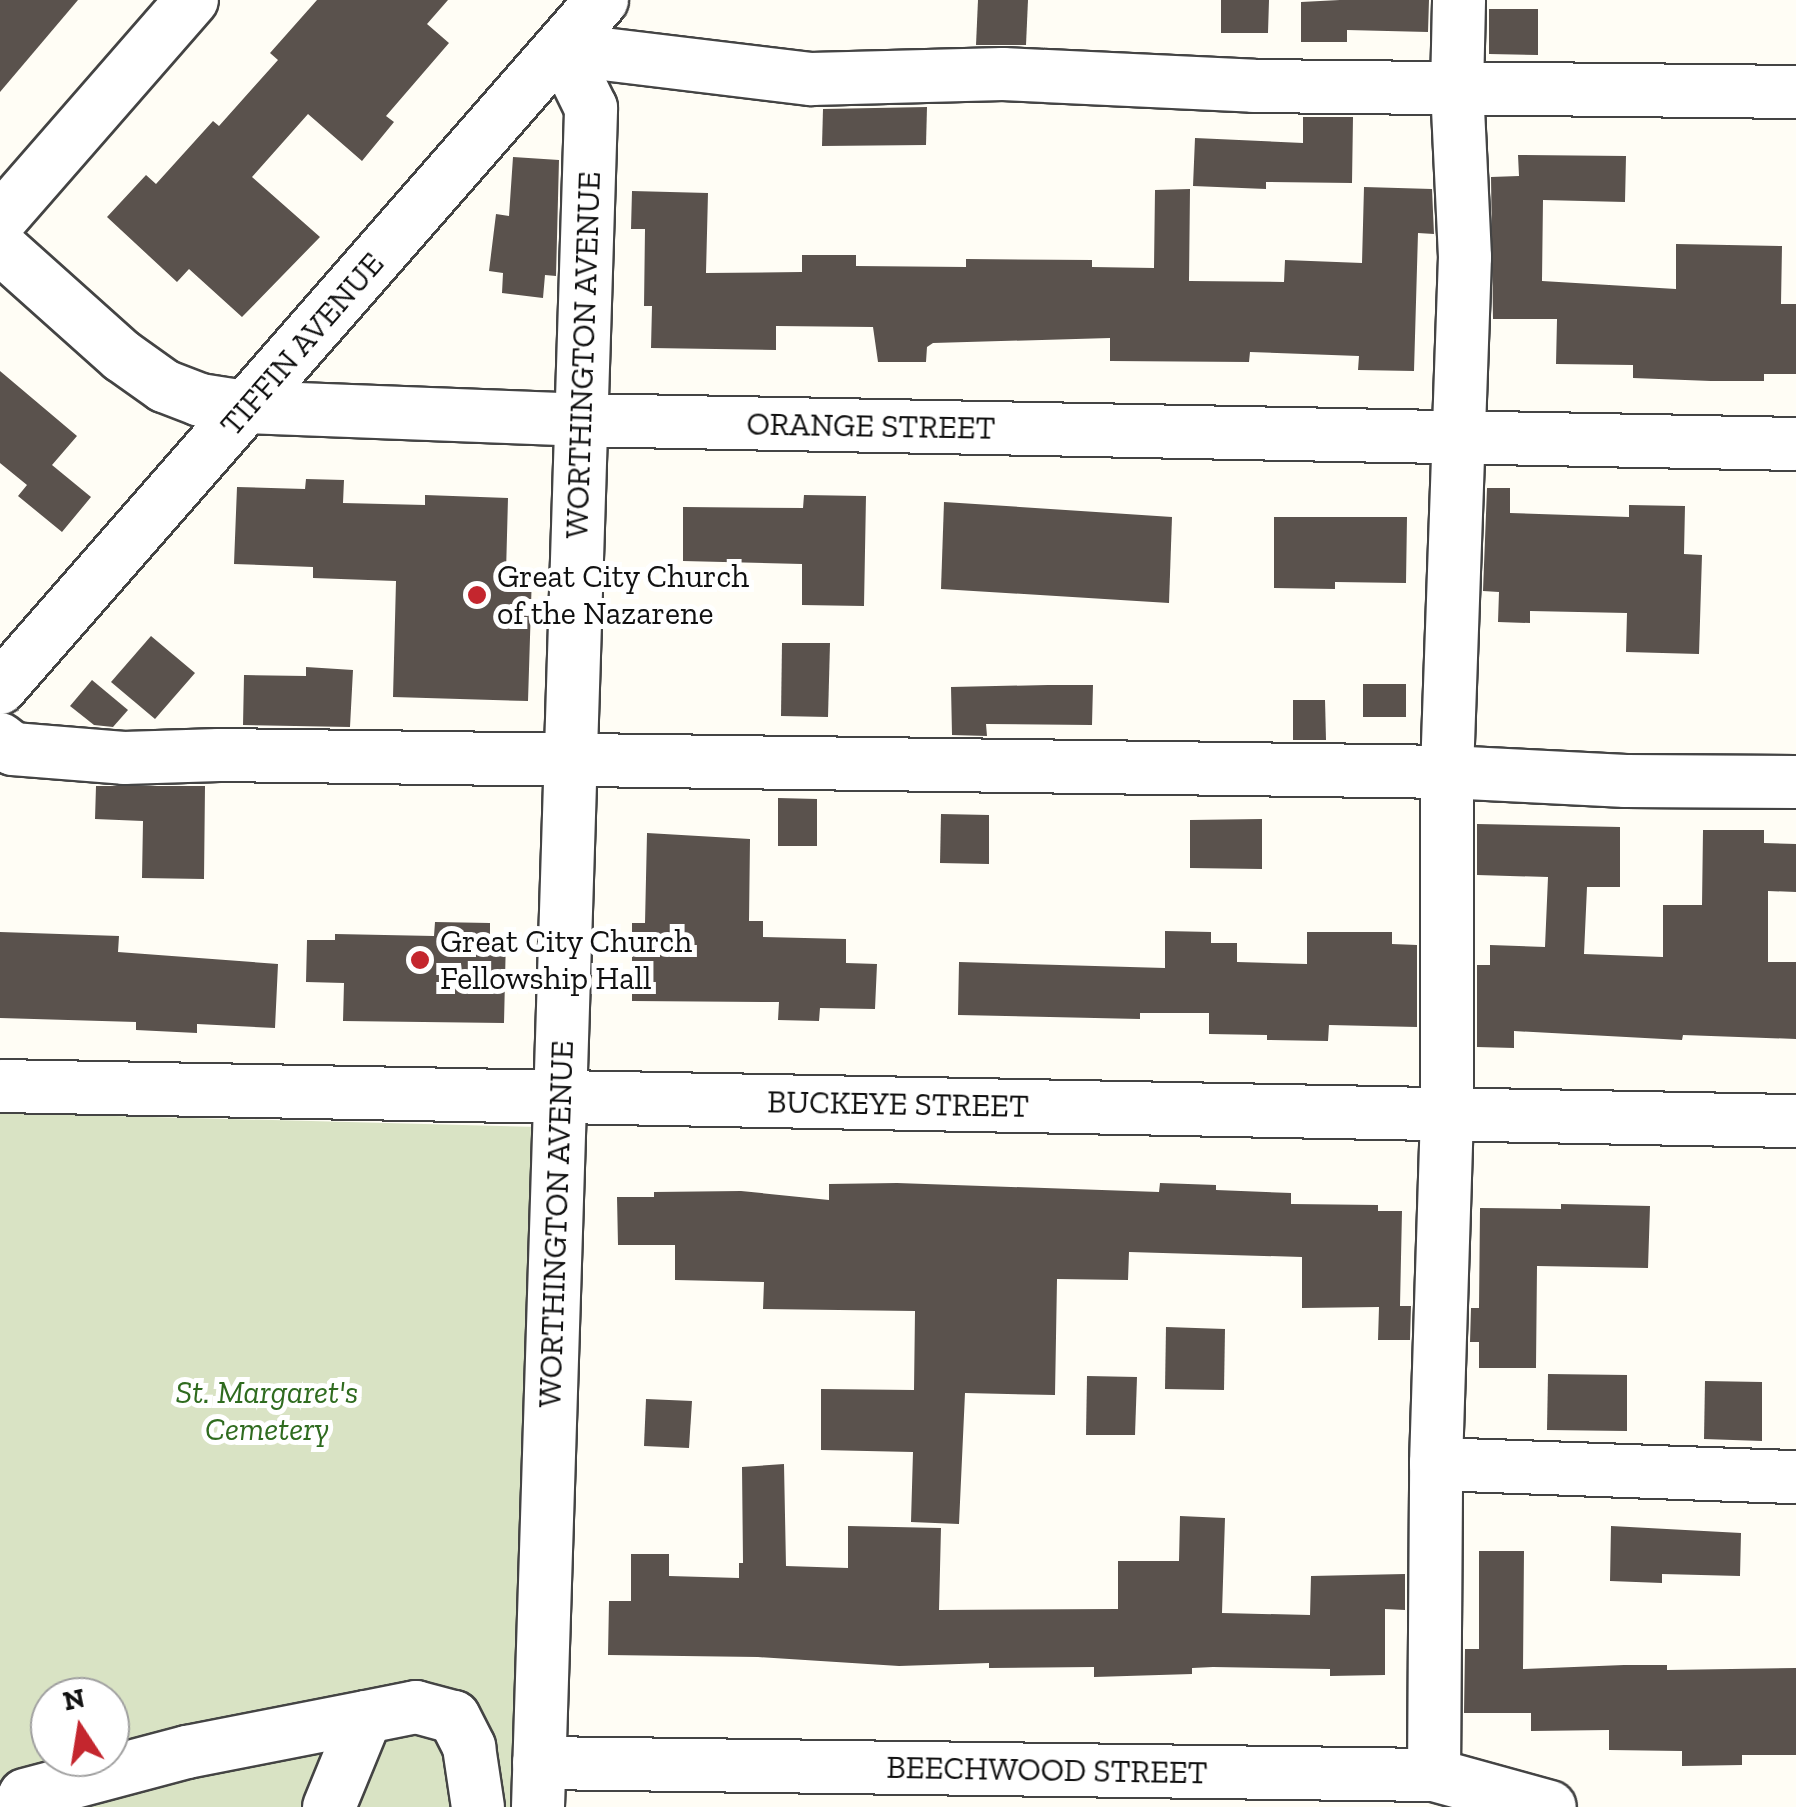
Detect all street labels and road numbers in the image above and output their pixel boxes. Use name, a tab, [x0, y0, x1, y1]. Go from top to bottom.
street label: WORTHINGTON AVENUE	[557, 170, 609, 540]
street label: TIFFIN AVENUE	[212, 244, 392, 444]
street label: ORANGE STREET	[746, 405, 996, 447]
street label: WORTHINGTON AVENUE	[530, 1039, 582, 1409]
street label: BUCKEYE STREET	[767, 1083, 1029, 1125]
street label: BEECHWOOD STREET	[886, 1748, 1208, 1792]

